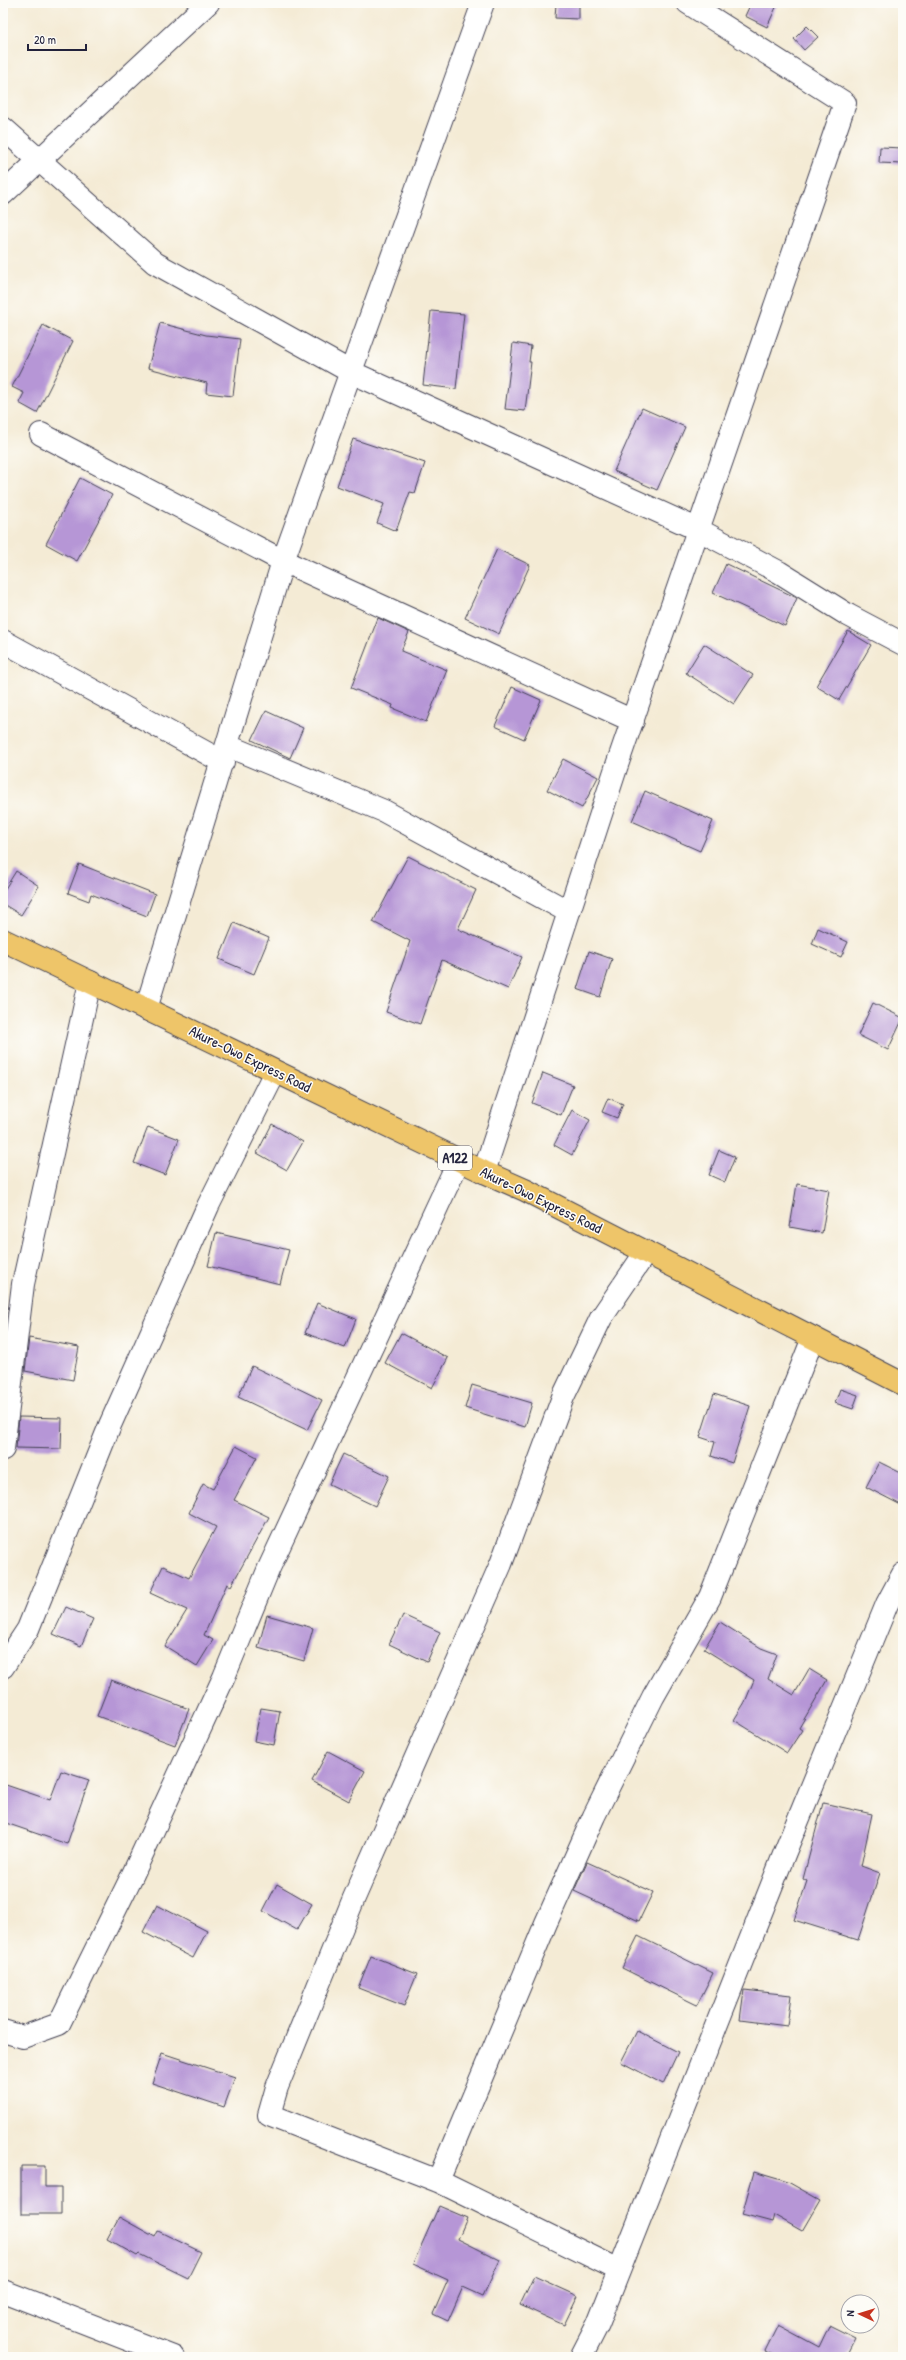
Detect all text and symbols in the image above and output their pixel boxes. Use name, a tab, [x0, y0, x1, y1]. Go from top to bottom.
scale bar	[28, 26, 86, 52]
text: 20 m	[34, 31, 56, 48]
street label: Akure-Owo Express Road	[186, 1020, 315, 1097]
road number: A122	[438, 1146, 472, 1170]
street label: Akure-Owo Express Road	[477, 1161, 606, 1238]
north arrow	[840, 2294, 880, 2334]
text: N	[843, 2310, 857, 2317]

